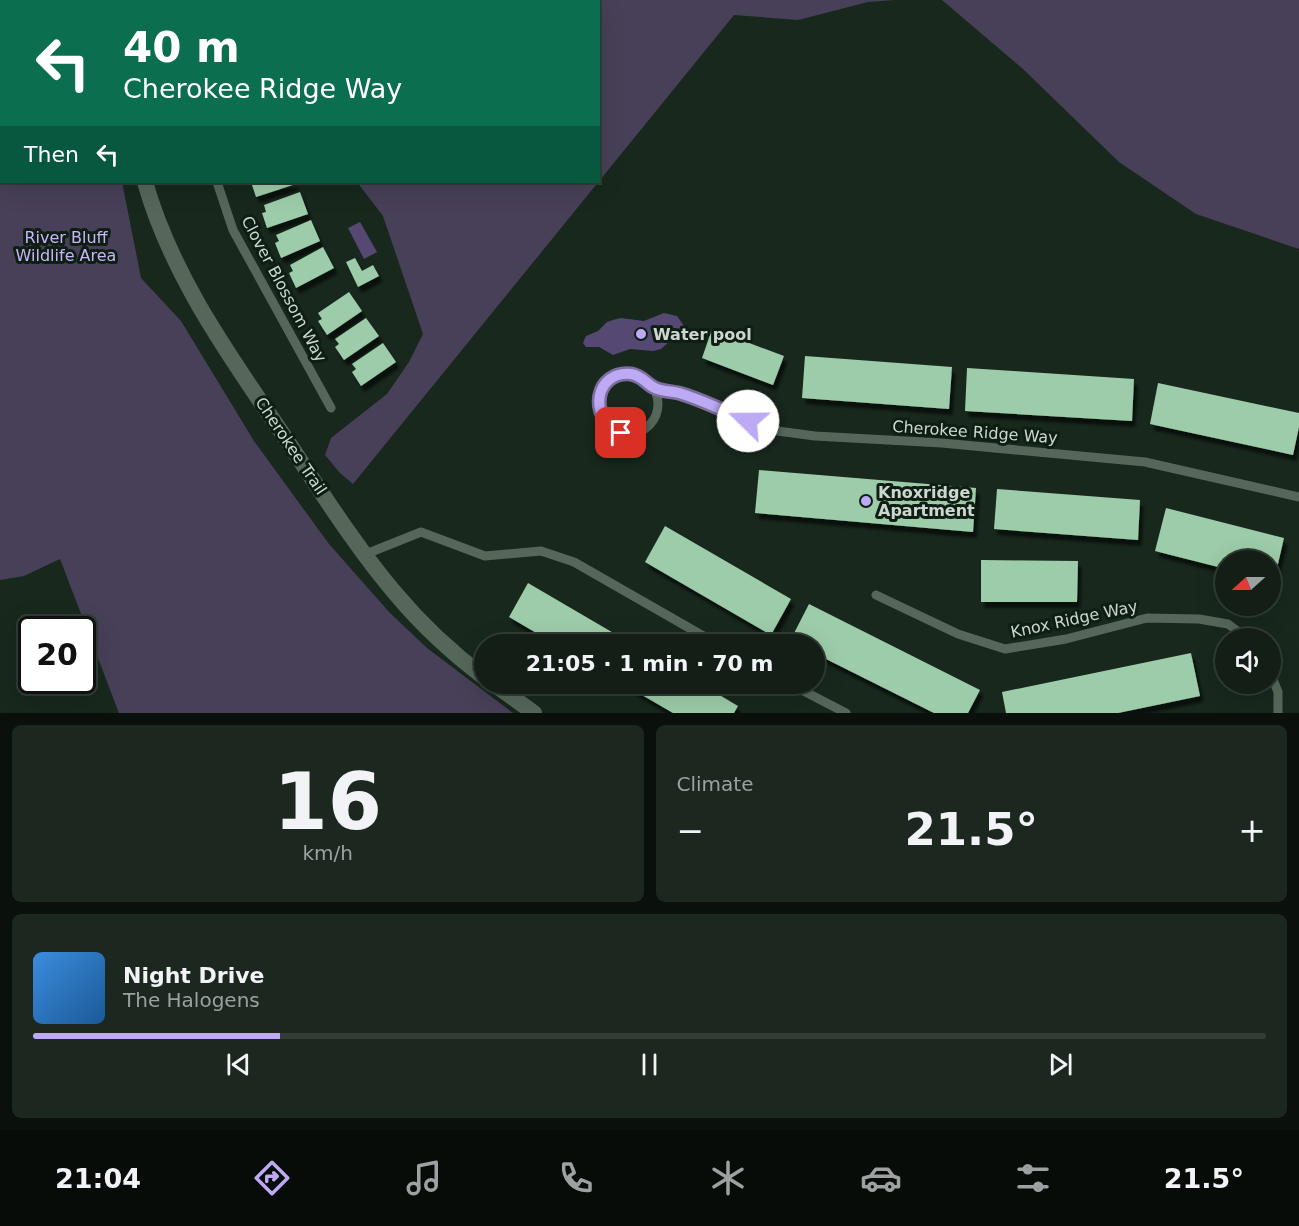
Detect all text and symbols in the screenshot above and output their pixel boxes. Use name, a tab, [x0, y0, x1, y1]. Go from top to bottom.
text: 40 m	[123, 23, 240, 72]
icon: left	[24, 24, 102, 102]
text: Cherokee Ridge Way	[123, 73, 402, 104]
icon: left	[91, 138, 124, 171]
text: Then	[24, 142, 79, 167]
street label: Clover Blossom Way	[237, 213, 331, 365]
park label: River Bluff Wildlife Area	[16, 228, 116, 265]
place label: Water pool	[653, 325, 752, 344]
marker: Water pool	[634, 327, 648, 341]
position arrow	[716, 389, 780, 453]
street label: Cherokee Trail	[251, 394, 331, 498]
pin	[595, 407, 646, 458]
icon: arrive	[604, 416, 637, 449]
street label: Cherokee Ridge Way	[892, 417, 1058, 447]
place label: Knoxridge Apartment	[878, 483, 975, 520]
marker: Knoxridge Apartment	[859, 494, 873, 508]
north arrow	[1215, 550, 1281, 616]
map controls	[1215, 550, 1281, 694]
street label: Knox Ridge Way	[1009, 596, 1139, 642]
speed limit sign: 20	[18, 616, 96, 694]
button: sound	[1215, 628, 1281, 694]
text: 21:05 · 1 min · 70 m	[526, 651, 773, 676]
text: 16	[273, 757, 382, 847]
text: Climate	[677, 772, 753, 796]
text: 21.5°	[904, 803, 1038, 856]
text: −	[677, 811, 704, 850]
text: +	[1238, 811, 1266, 850]
text: km/h	[303, 841, 353, 865]
text: Night Drive	[123, 963, 264, 988]
text: The Halogens	[123, 988, 260, 1012]
icon: previous	[222, 1048, 255, 1081]
icon: pause	[633, 1048, 666, 1081]
icon: next	[1044, 1048, 1077, 1081]
icon: directions	[251, 1157, 293, 1199]
icon: music	[403, 1157, 445, 1199]
icon: phone	[555, 1157, 597, 1199]
icon: climate	[707, 1157, 749, 1199]
icon: car	[860, 1157, 902, 1199]
icon: filters	[1012, 1157, 1054, 1199]
text: 21:04	[55, 1163, 141, 1194]
text: 21.5°	[1164, 1163, 1244, 1194]

